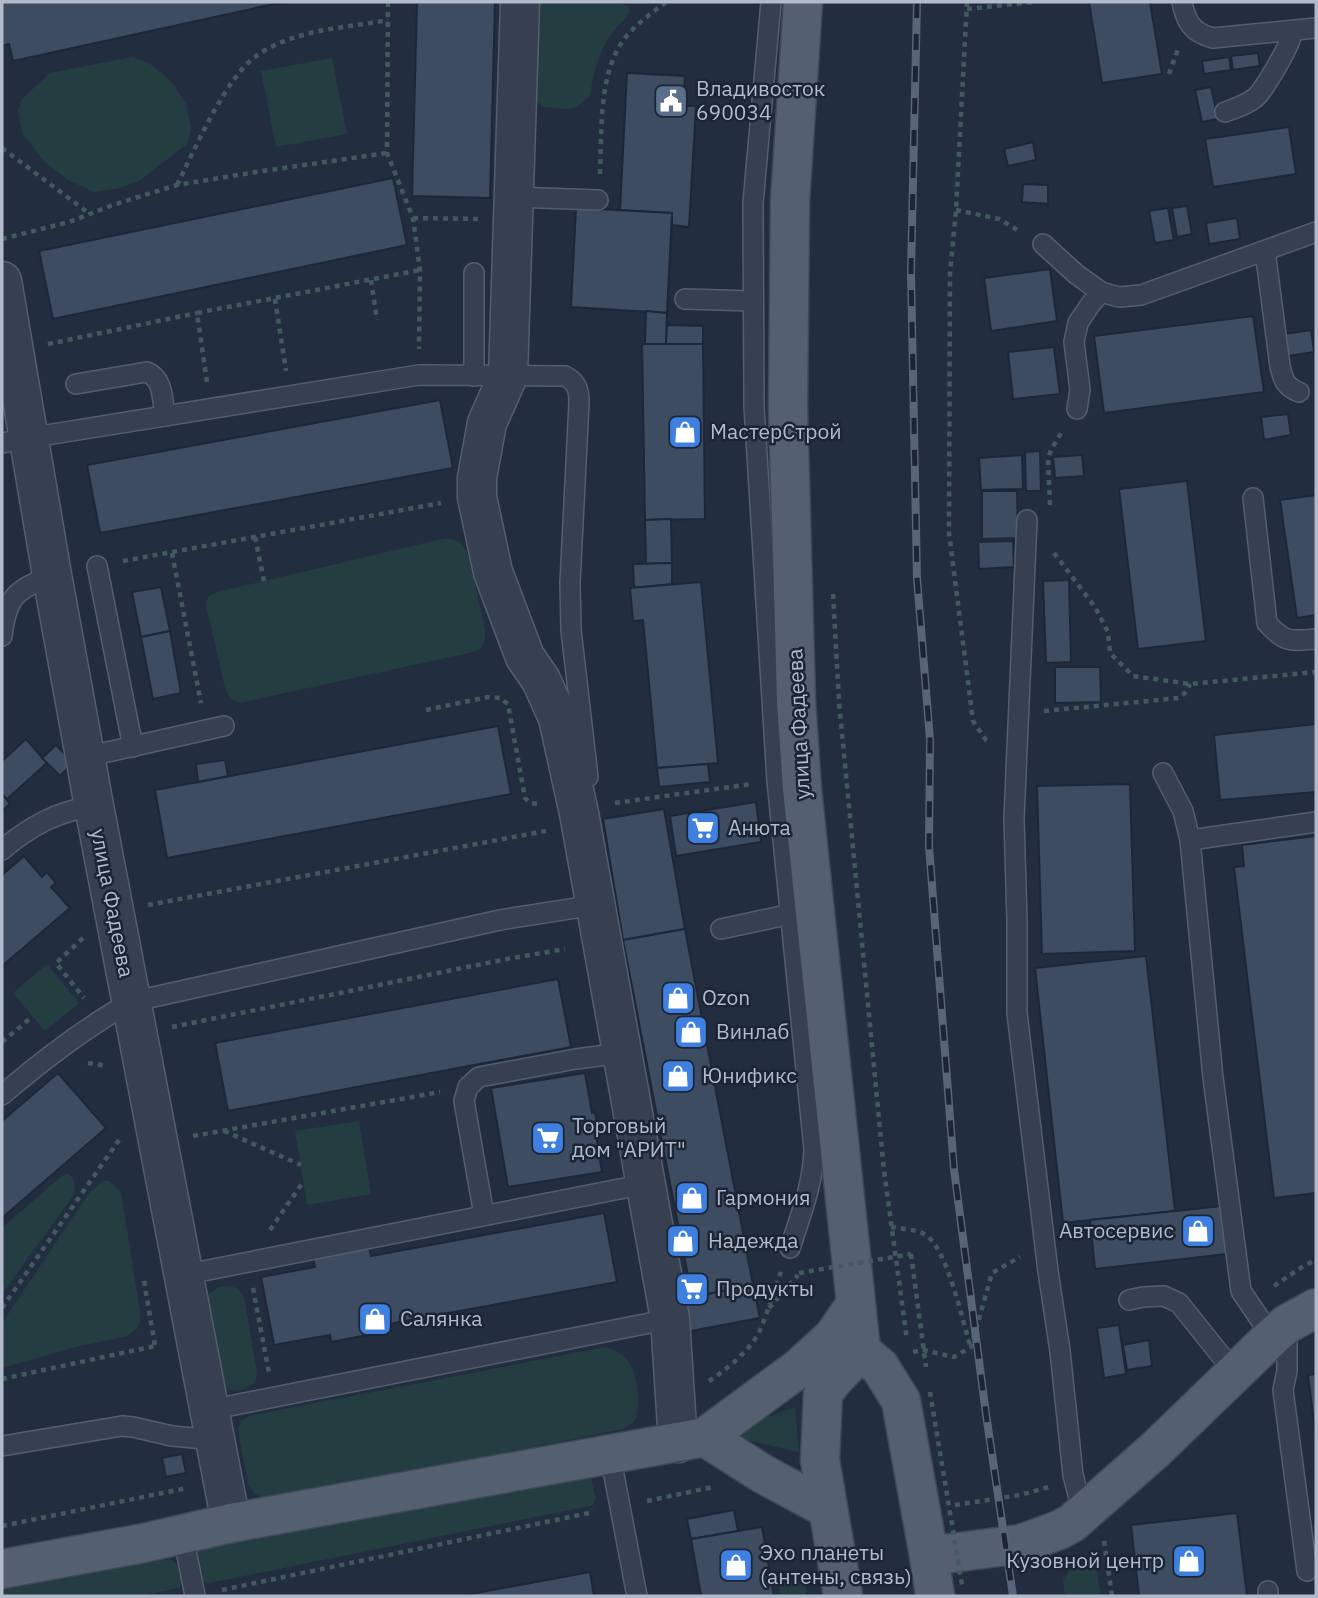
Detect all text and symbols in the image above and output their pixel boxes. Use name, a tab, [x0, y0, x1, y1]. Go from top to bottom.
place label: Владивосток 690034	[696, 74, 825, 126]
public building icon: Владивосток 690034	[652, 82, 690, 120]
shop icon: МастерСтрой	[666, 413, 704, 451]
place label: МастерСтрой	[710, 417, 842, 445]
street label: улица Фадеева	[780, 648, 816, 800]
supermarket icon: Анюта	[684, 809, 722, 847]
place label: Анюта	[728, 813, 791, 841]
street label: улица Фадеева	[85, 826, 141, 980]
shop icon: Ozon	[659, 979, 697, 1017]
place label: Ozon	[702, 983, 750, 1011]
shop icon: Винлаб	[672, 1013, 710, 1051]
place label: Винлаб	[716, 1017, 789, 1045]
shop icon: Юнификс	[659, 1057, 697, 1095]
place label: Юнификс	[702, 1061, 797, 1089]
place label: Торговый дом "АРИТ"	[572, 1111, 686, 1163]
supermarket icon: Торговый дом "АРИТ"	[529, 1119, 567, 1157]
shop icon: Гармония	[673, 1179, 711, 1217]
place label: Гармония	[716, 1183, 810, 1211]
shop icon: Автосервис	[1179, 1212, 1217, 1250]
place label: Автосервис	[1059, 1216, 1174, 1244]
shop icon: Надежда	[664, 1222, 702, 1260]
place label: Надежда	[708, 1226, 799, 1254]
supermarket icon: Продукты	[673, 1270, 711, 1308]
place label: Продукты	[716, 1274, 814, 1302]
shop icon: Салянка	[356, 1300, 394, 1338]
place label: Салянка	[400, 1304, 482, 1332]
place label: Эхо планеты (антены, связь)	[760, 1538, 912, 1590]
shop icon: Кузовной центр	[1170, 1542, 1208, 1580]
shop icon: Эхо планеты (антены, связь)	[717, 1546, 755, 1584]
place label: Кузовной центр	[1006, 1546, 1164, 1574]

